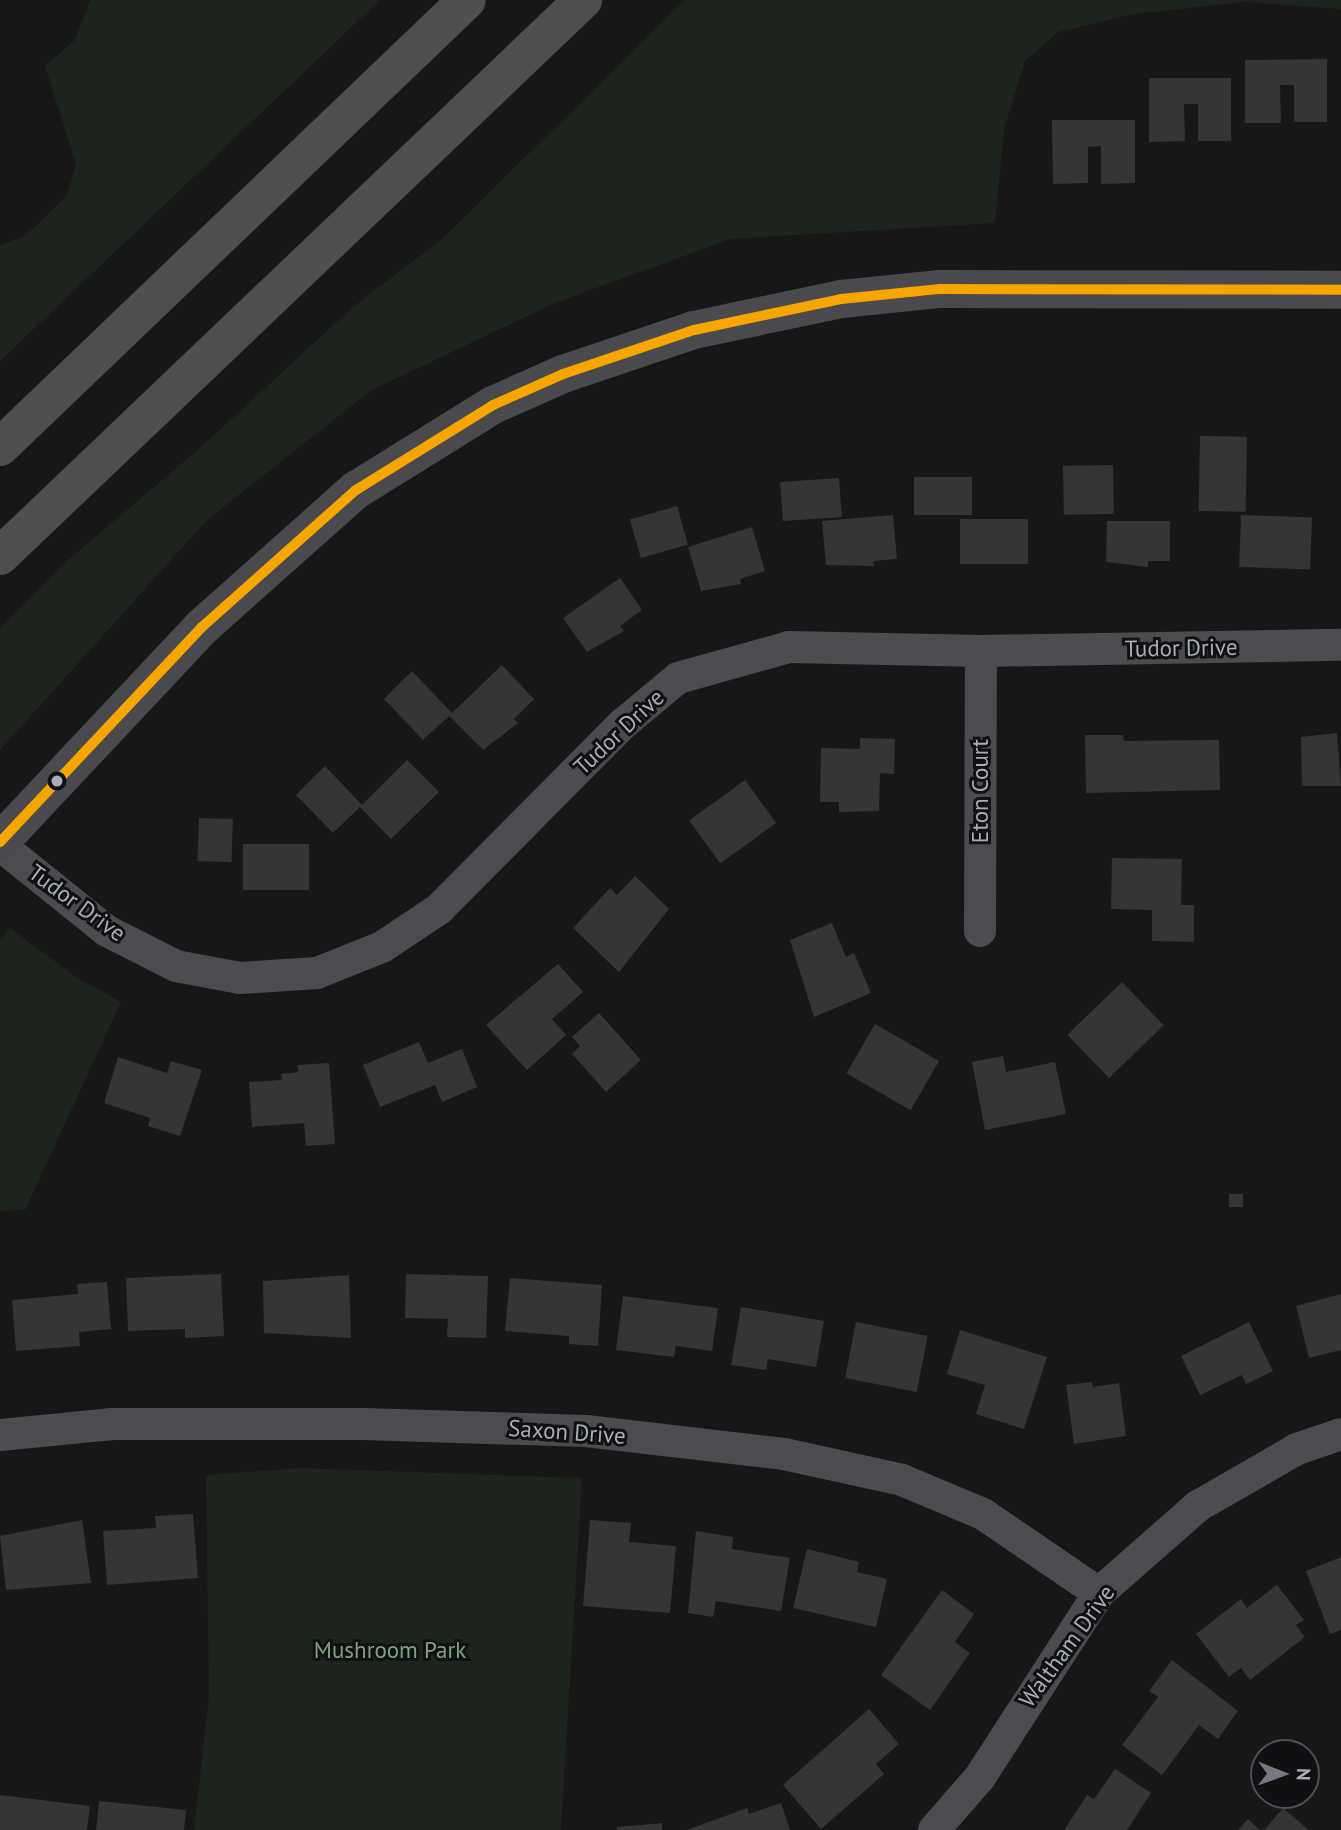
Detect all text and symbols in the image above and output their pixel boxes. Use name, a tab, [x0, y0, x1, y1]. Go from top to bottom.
street label: Tudor Drive	[1124, 633, 1238, 663]
street label: Tudor Drive	[568, 683, 670, 781]
street label: Eton Court	[966, 739, 994, 843]
unlabelled marker	[50, 774, 64, 788]
street label: Tudor Drive	[23, 859, 131, 947]
street label: Saxon Drive	[507, 1414, 627, 1450]
street label: Waltham Drive	[1013, 1579, 1121, 1713]
park label: Mushroom Park	[314, 1636, 466, 1664]
north arrow	[1250, 1739, 1320, 1809]
text: N	[1292, 1768, 1316, 1781]

